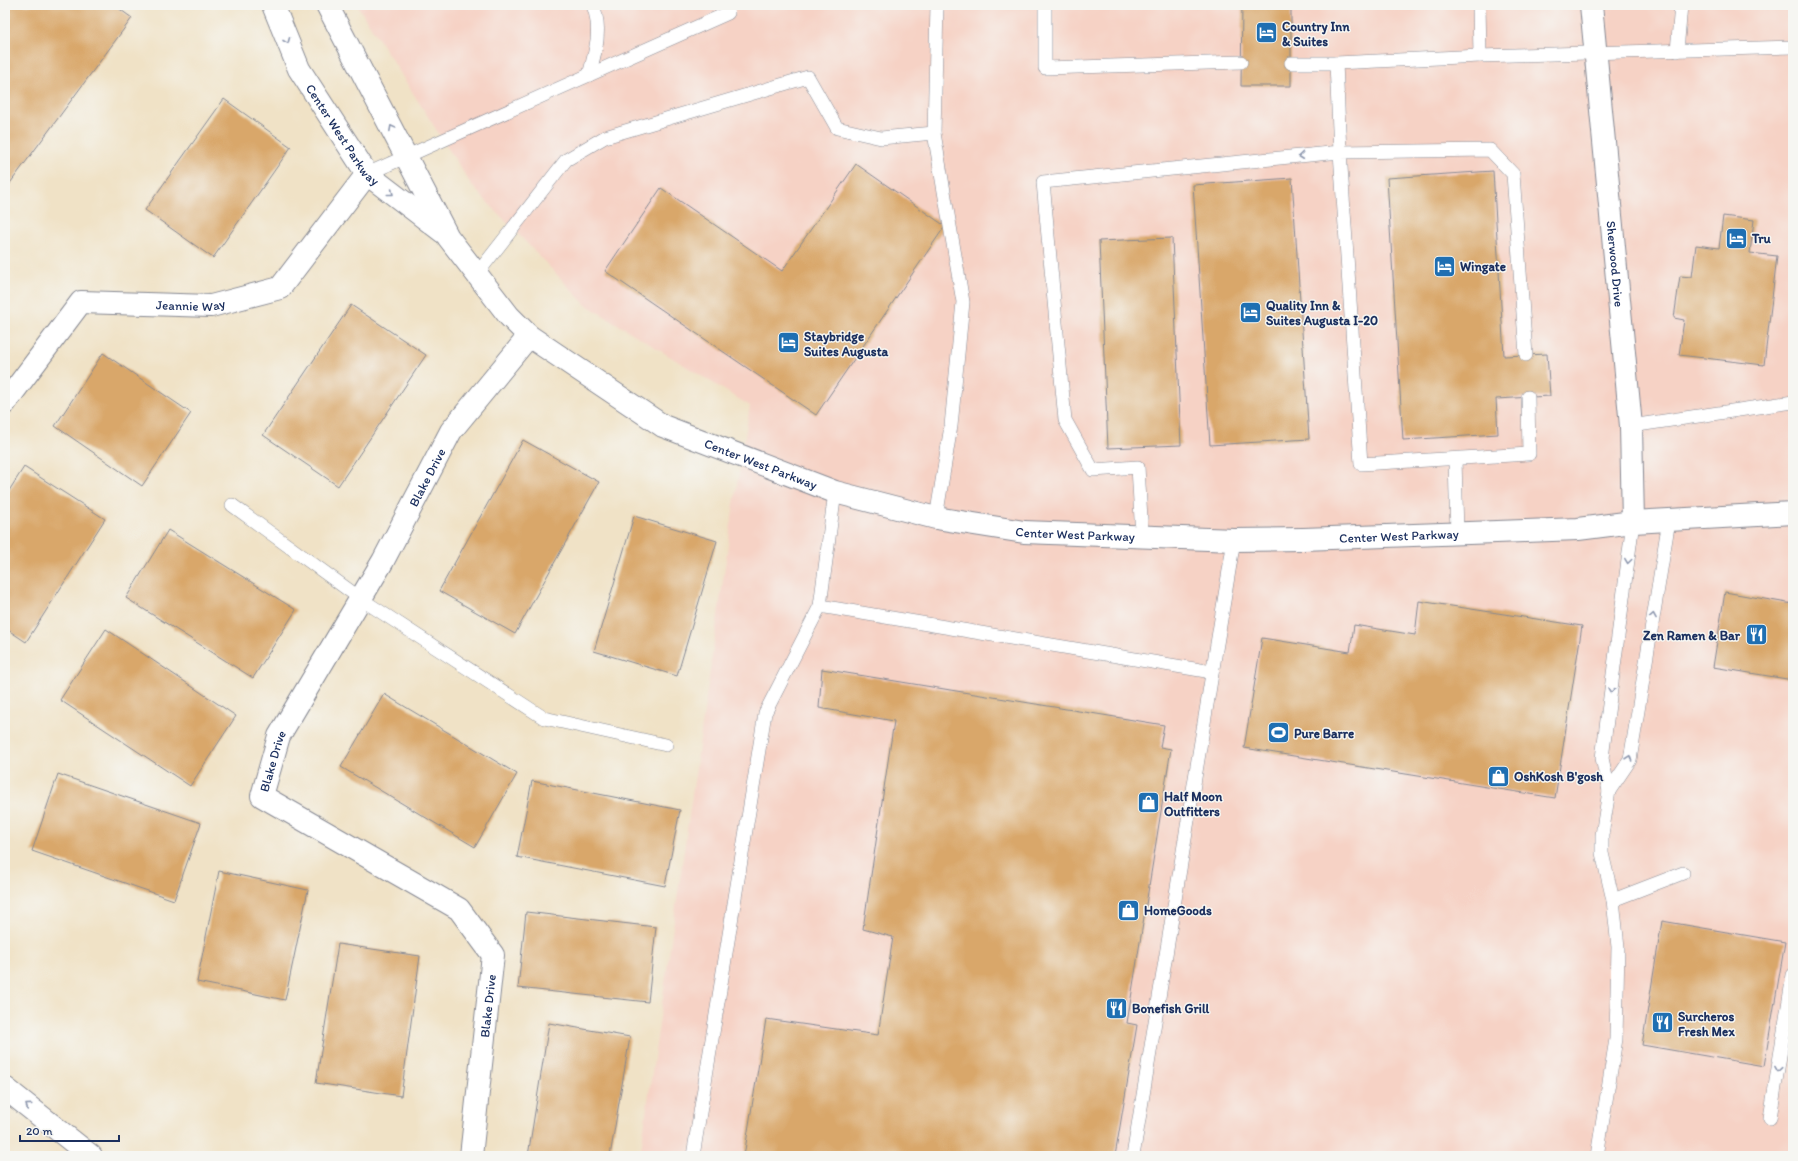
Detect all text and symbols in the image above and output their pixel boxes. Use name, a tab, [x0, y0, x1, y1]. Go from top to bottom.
place label: Country Inn & Suites	[1282, 19, 1350, 49]
hotel icon: Country Inn & Suites	[1253, 20, 1279, 46]
one-way arrow	[283, 38, 291, 45]
street label: Center West Parkway	[303, 81, 382, 188]
one-way arrow	[389, 124, 396, 132]
one-way arrow	[1298, 151, 1305, 160]
one-way arrow	[387, 188, 394, 195]
street label: Sherwood Drive	[1604, 220, 1627, 308]
hotel icon: Tru	[1724, 225, 1750, 251]
place label: Tru	[1751, 231, 1772, 246]
hotel icon: Wingate	[1432, 253, 1458, 279]
place label: Wingate	[1460, 259, 1506, 275]
street label: Jeannie Way	[156, 295, 227, 314]
place label: Quality Inn & Suites Augusta I-20	[1266, 298, 1378, 329]
hotel icon: Quality Inn & Suites Augusta I-20	[1238, 299, 1264, 325]
place label: Staybridge Suites Augusta	[804, 329, 888, 360]
hotel icon: Staybridge Suites Augusta	[775, 330, 801, 356]
street label: Center West Parkway	[702, 435, 819, 492]
street label: Blake Drive	[405, 446, 448, 509]
street label: Center West Parkway	[1014, 523, 1135, 544]
street label: Center West Parkway	[1339, 526, 1459, 545]
one-way arrow	[1624, 558, 1633, 564]
one-way arrow	[1648, 613, 1657, 619]
restaurant icon: Zen Ramen & Bar	[1743, 622, 1769, 648]
place label: Zen Ramen & Bar	[1643, 628, 1741, 643]
one-way arrow	[1607, 687, 1616, 693]
sports icon: Pure Barre	[1265, 720, 1291, 746]
place label: Pure Barre	[1294, 726, 1354, 741]
street label: Blake Drive	[256, 727, 288, 794]
one-way arrow	[1625, 754, 1633, 761]
shop icon: OshKosh B'gosh	[1485, 763, 1511, 789]
place label: OshKosh B'gosh	[1514, 769, 1604, 785]
place label: Half Moon Outfitters	[1164, 789, 1223, 819]
shop icon: Half Moon Outfitters	[1136, 790, 1162, 816]
shop icon: HomeGoods	[1116, 897, 1142, 923]
place label: HomeGoods	[1144, 903, 1212, 918]
street label: Blake Drive	[477, 973, 498, 1038]
restaurant icon: Bonefish Grill	[1104, 995, 1130, 1021]
place label: Bonefish Grill	[1132, 1001, 1210, 1016]
place label: Surcheros Fresh Mex	[1678, 1009, 1735, 1039]
restaurant icon: Surcheros Fresh Mex	[1650, 1010, 1676, 1036]
one-way arrow	[1774, 1065, 1783, 1072]
one-way arrow	[25, 1104, 32, 1111]
scale bar	[20, 1117, 119, 1143]
text: 20 m	[26, 1124, 53, 1138]

